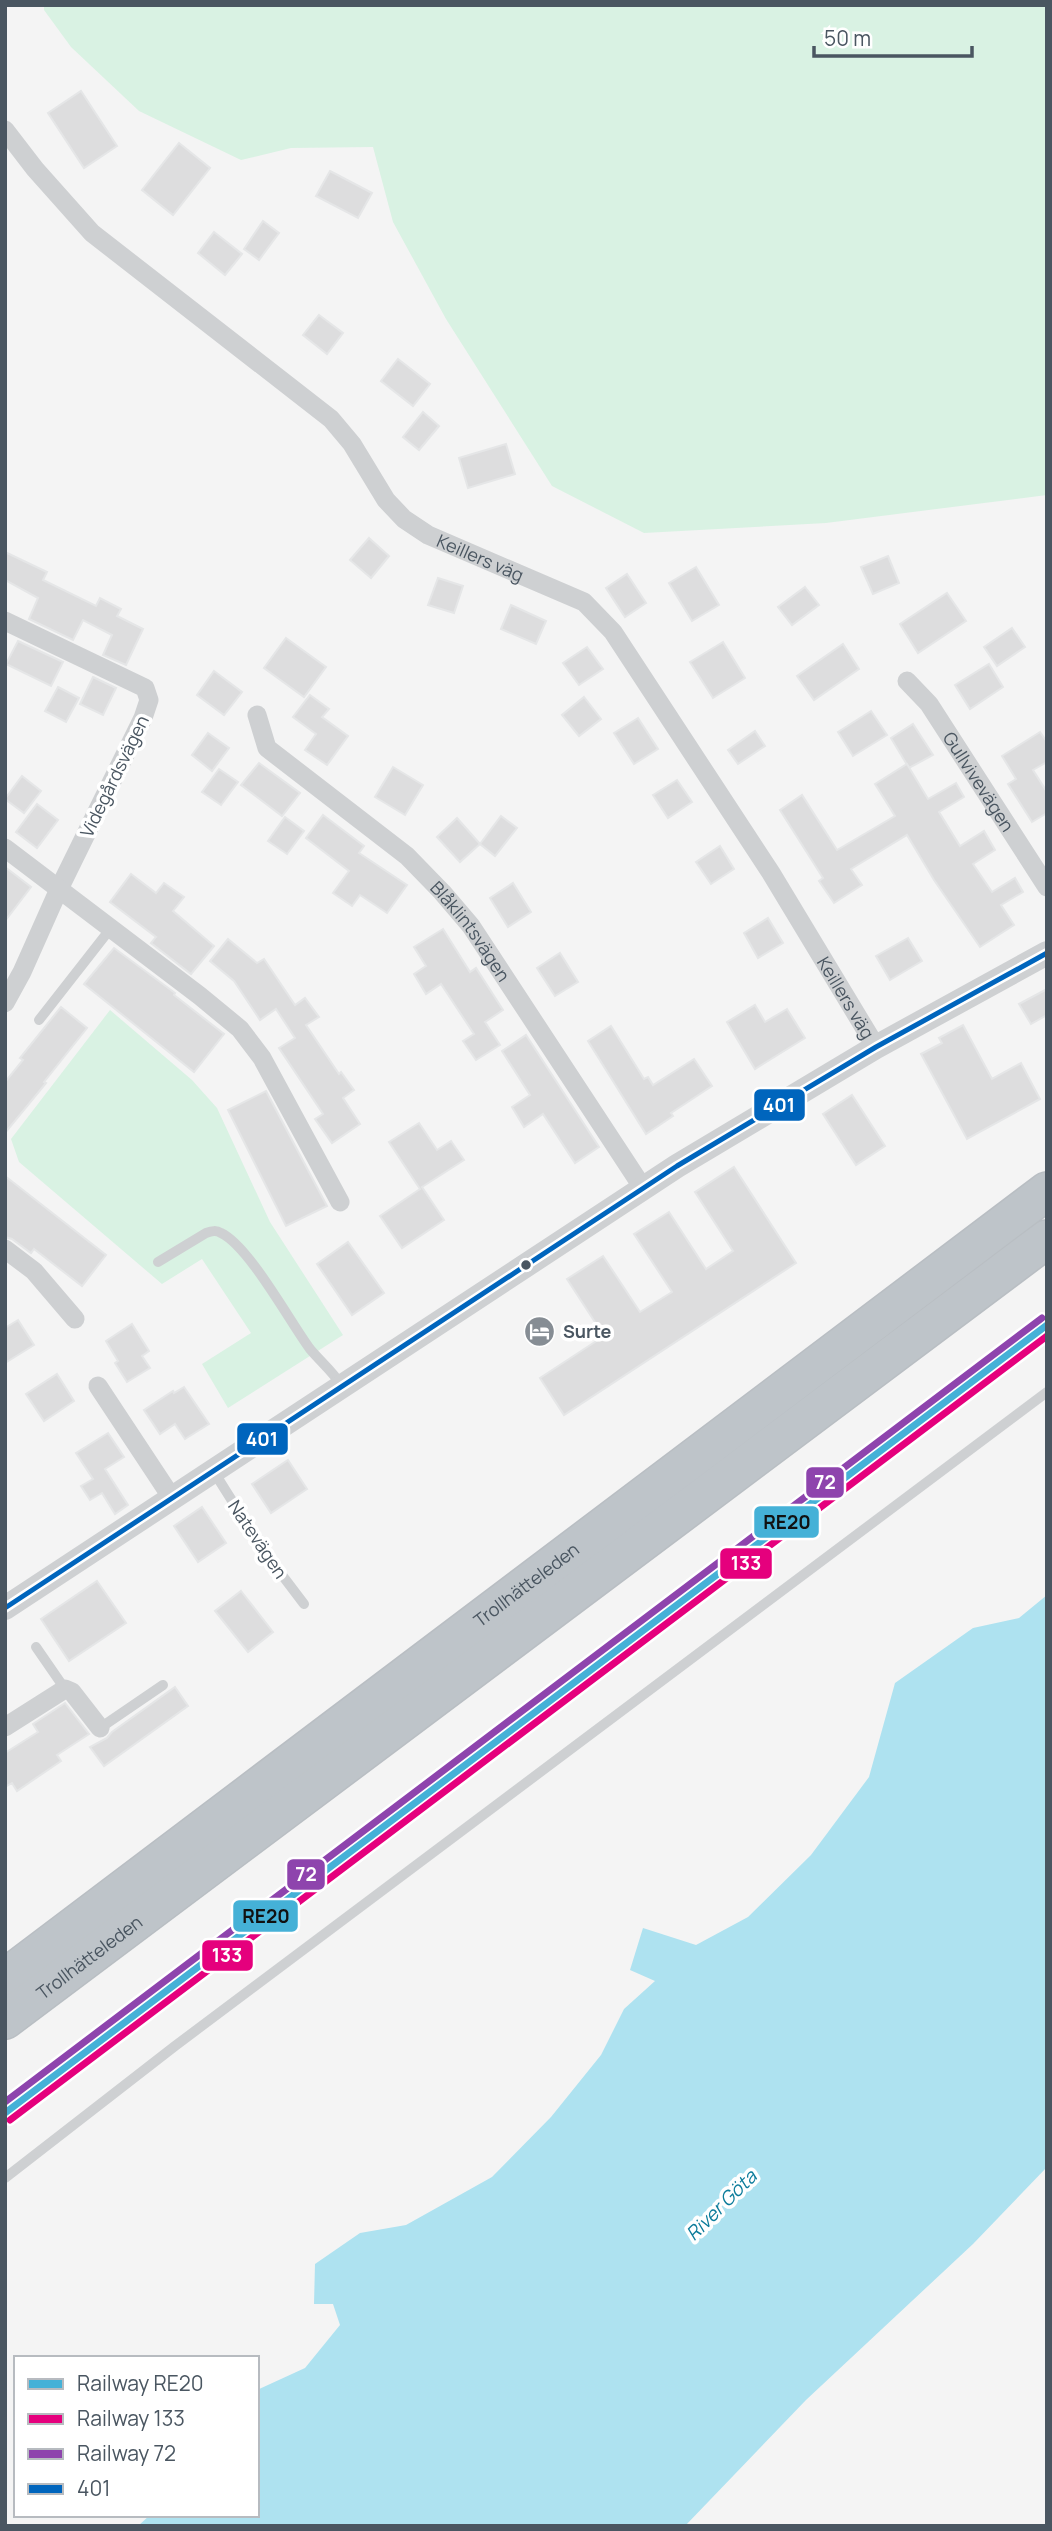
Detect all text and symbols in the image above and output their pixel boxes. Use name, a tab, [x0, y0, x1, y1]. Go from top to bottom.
scale bar	[814, 14, 972, 58]
text: 50 m	[824, 24, 871, 52]
street label: Keillers väg	[433, 528, 527, 587]
street label: Videgårdsvägen	[74, 711, 154, 841]
street label: Gullvivevägen	[938, 727, 1020, 836]
street label: Blåklintsvägen	[425, 875, 516, 986]
street label: Keillers väg	[812, 952, 880, 1043]
line badge: 401	[753, 1088, 806, 1122]
text: 401	[763, 1092, 795, 1118]
unlabelled marker	[519, 1258, 533, 1272]
hotel icon: Surte	[523, 1314, 557, 1348]
place label: Surte	[563, 1319, 612, 1343]
line badge: 401	[236, 1422, 289, 1456]
text: 401	[246, 1426, 278, 1452]
line badge: 72	[805, 1466, 845, 1499]
text: 72	[814, 1469, 836, 1495]
street label: Natevägen	[223, 1495, 293, 1583]
line badge: RE20	[753, 1505, 820, 1539]
text: RE20	[763, 1509, 811, 1535]
street label: Trollhätteleden	[468, 1537, 584, 1632]
line badge: 133	[719, 1547, 773, 1580]
text: 133	[731, 1550, 761, 1576]
line badge: 72	[286, 1858, 326, 1891]
text: 72	[295, 1861, 317, 1887]
line badge: RE20	[232, 1899, 299, 1933]
text: RE20	[242, 1903, 290, 1929]
street label: Trollhätteleden	[31, 1910, 147, 2004]
line badge: 133	[201, 1939, 254, 1972]
text: 133	[212, 1942, 242, 1968]
water label: River Göta	[680, 2163, 763, 2246]
legend	[14, 2356, 259, 2517]
text: Railway RE20	[77, 2369, 204, 2397]
text: Railway 133	[77, 2404, 185, 2432]
text: Railway 72	[77, 2439, 176, 2467]
text: 401	[77, 2474, 110, 2502]

